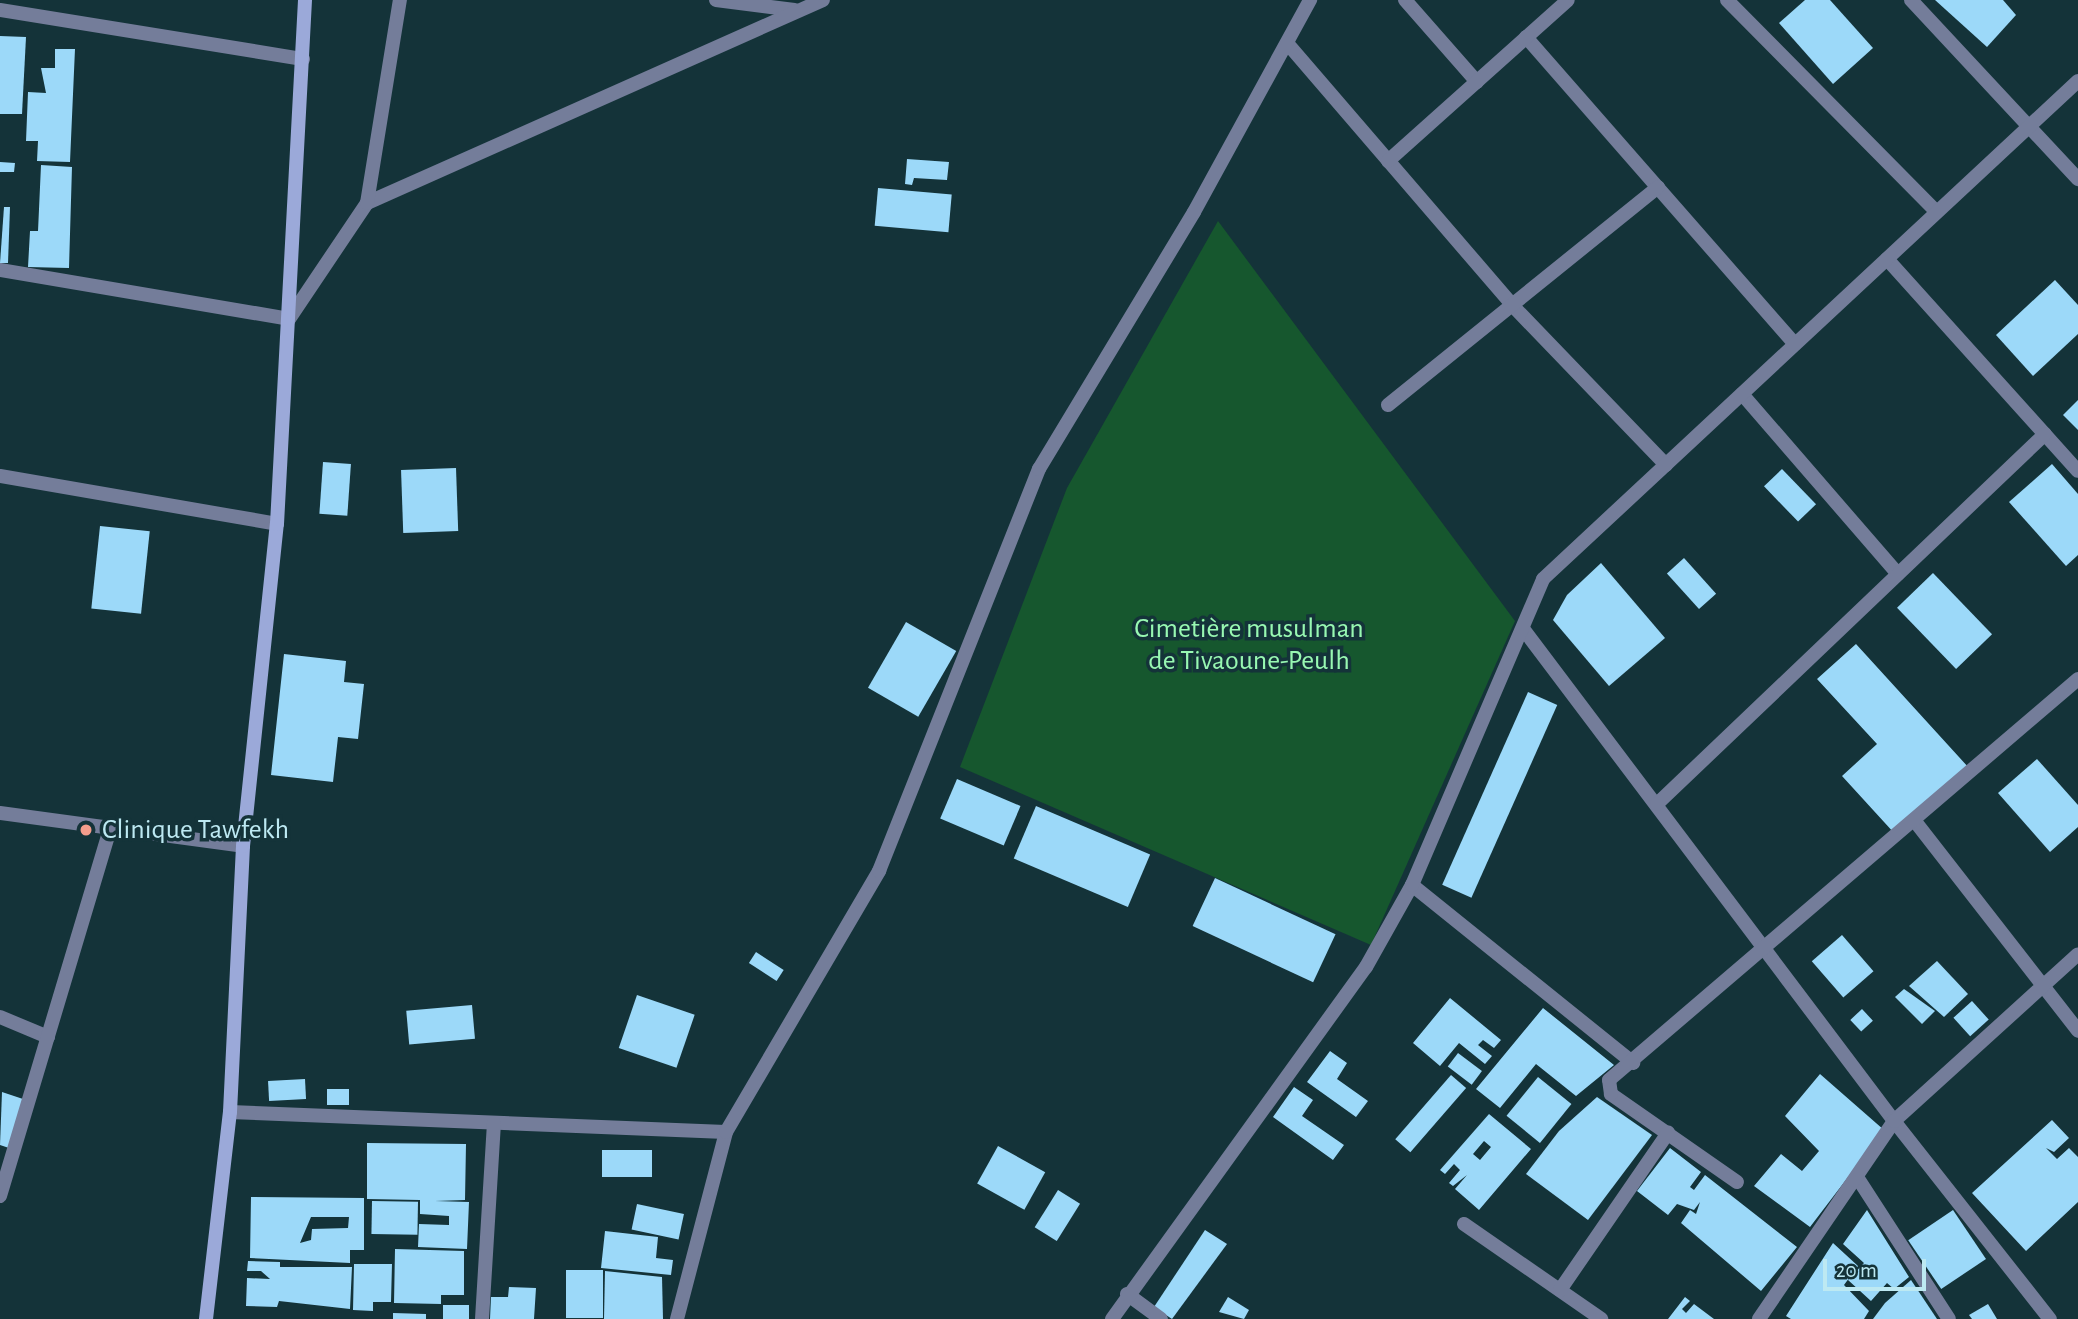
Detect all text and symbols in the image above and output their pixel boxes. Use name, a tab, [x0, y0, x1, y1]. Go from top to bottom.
park label: Cimetière musulman de Tivaoune-Peulh	[1134, 612, 1364, 678]
place label: Clinique Tawfekh	[102, 813, 289, 847]
marker: Clinique Tawfekh	[76, 820, 96, 840]
scale bar	[1826, 1246, 1929, 1290]
text: 20 m	[1836, 1260, 1877, 1281]

